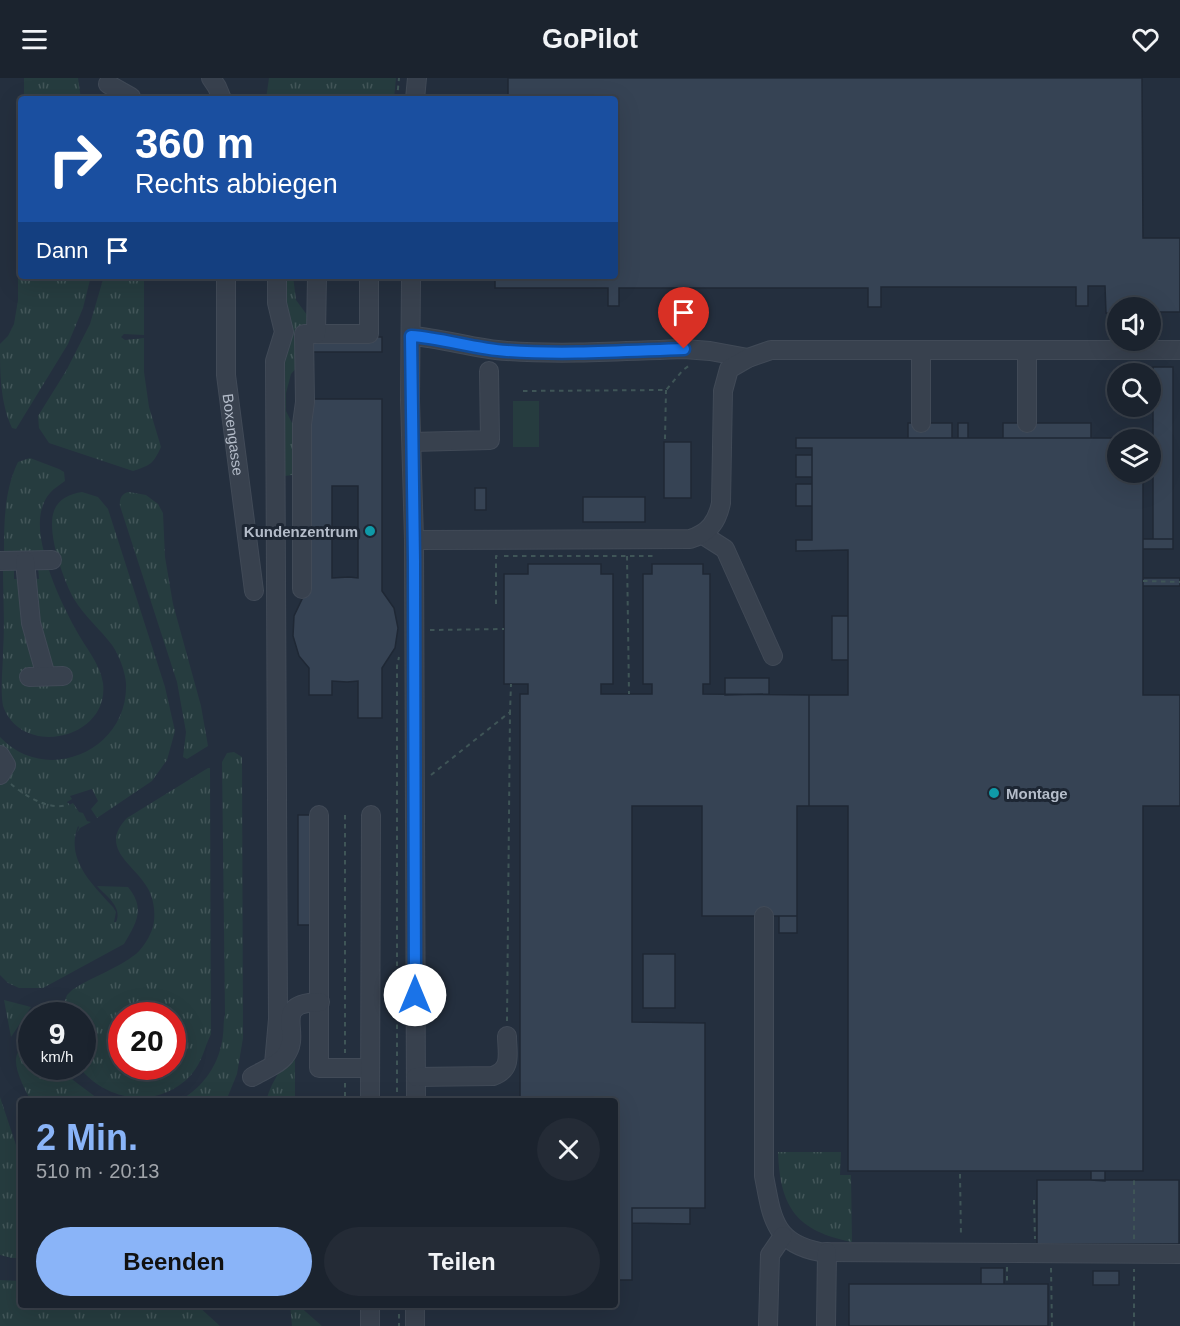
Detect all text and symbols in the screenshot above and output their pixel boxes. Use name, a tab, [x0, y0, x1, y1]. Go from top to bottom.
icon: menu	[18, 23, 51, 56]
icon: heart	[1129, 23, 1162, 56]
text: GoPilot	[542, 24, 638, 54]
icon: right	[36, 120, 114, 198]
text: 360 m	[135, 120, 254, 167]
text: Rechts abbiegen	[135, 169, 338, 199]
icon: arrive	[101, 234, 134, 267]
text: Dann	[36, 238, 89, 263]
pin	[658, 287, 709, 349]
icon: arrive	[667, 296, 700, 329]
map controls	[1107, 297, 1161, 483]
button: sound	[1107, 297, 1161, 351]
button: search	[1107, 363, 1161, 417]
street label: Boxengasse	[220, 392, 247, 477]
button: layers	[1107, 429, 1161, 483]
place label: Kundenzentrum	[244, 523, 358, 540]
marker: Kundenzentrum	[363, 524, 377, 538]
place label: Montage	[1006, 785, 1068, 802]
marker: Montage	[987, 786, 1001, 800]
position arrow	[383, 963, 447, 1027]
speed limit sign: 20	[108, 1002, 186, 1080]
text: 9	[49, 1017, 65, 1050]
text: km/h	[41, 1048, 73, 1065]
text: 2 Min.	[36, 1117, 138, 1158]
button: close	[537, 1118, 600, 1181]
text: 510 m · 20:13	[36, 1160, 159, 1182]
button: Beenden	[36, 1227, 312, 1296]
button: Teilen	[324, 1227, 600, 1296]

